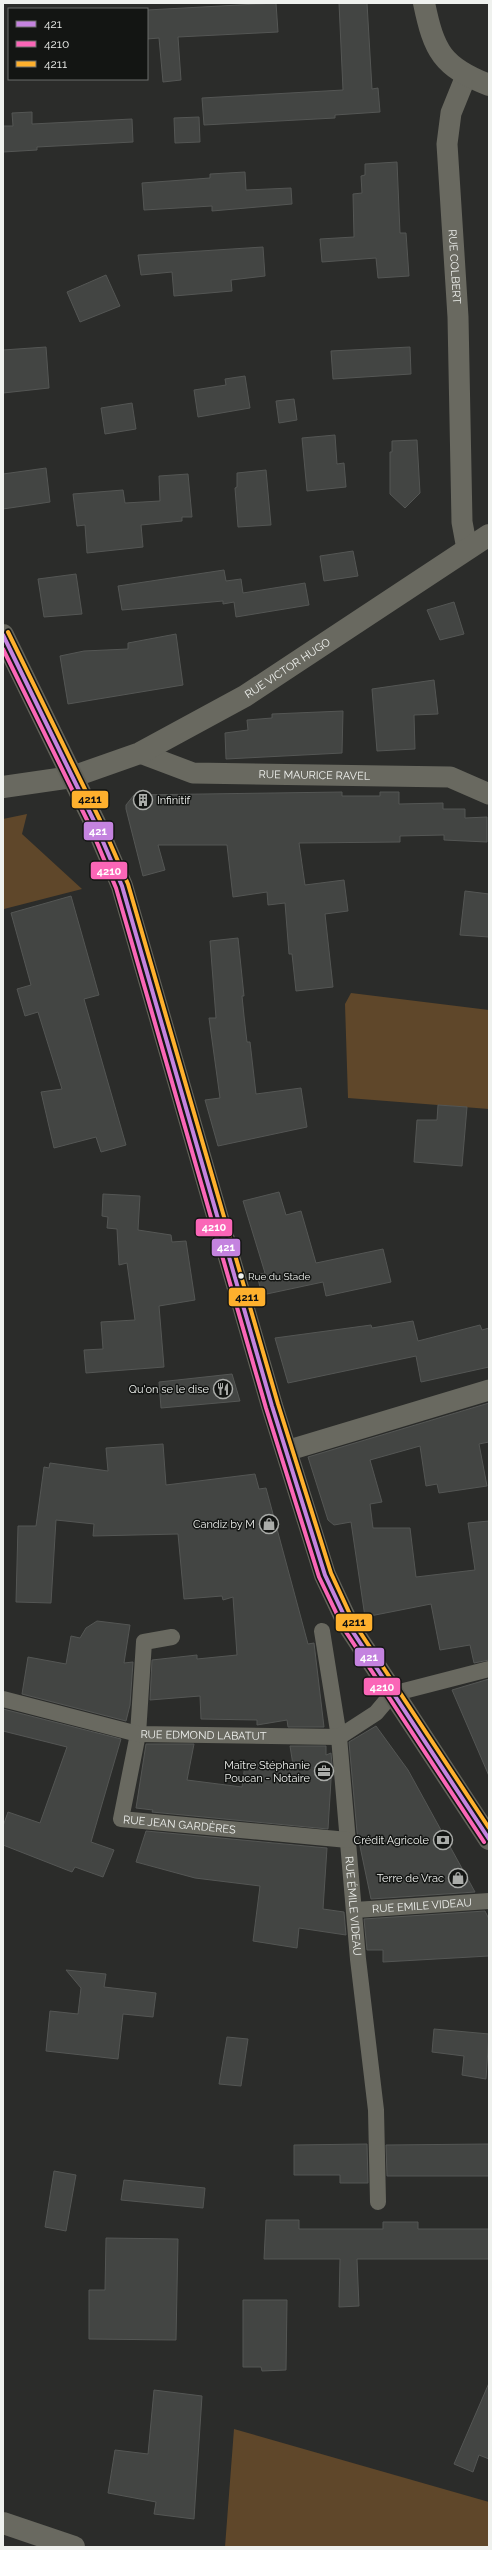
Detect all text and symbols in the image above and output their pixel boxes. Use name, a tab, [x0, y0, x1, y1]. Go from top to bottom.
legend	[8, 8, 148, 80]
text: 421	[44, 17, 62, 31]
text: 4210	[44, 37, 69, 51]
text: 4211	[44, 57, 67, 71]
street label: RUE COLBERT	[445, 229, 463, 305]
street label: RUE VICTOR HUGO	[242, 636, 333, 701]
street label: RUE MAURICE RAVEL	[258, 768, 371, 783]
building icon: Infinitif	[132, 789, 154, 811]
line badge: 4211	[71, 790, 109, 809]
text: 4211	[78, 793, 102, 806]
place label: Infinitif	[157, 794, 191, 807]
line badge: 421	[83, 821, 114, 841]
text: 421	[89, 825, 108, 838]
line badge: 4210	[90, 861, 128, 880]
text: 4210	[97, 865, 122, 878]
line badge: 4210	[195, 1218, 233, 1237]
text: 4210	[202, 1221, 227, 1234]
line badge: 421	[211, 1238, 241, 1257]
text: 421	[217, 1241, 236, 1254]
marker: Rue du Stade	[236, 1271, 246, 1281]
place label: Rue du Stade	[248, 1271, 311, 1282]
line badge: 4211	[228, 1287, 266, 1307]
text: 4211	[235, 1291, 259, 1304]
restaurant icon: Qu'on se le dise	[212, 1378, 234, 1400]
place label: Qu'on se le dise	[129, 1383, 210, 1396]
shop icon: Candiz by M	[258, 1513, 280, 1535]
place label: Candiz by M	[193, 1518, 255, 1531]
line badge: 4211	[335, 1613, 373, 1632]
text: 4211	[342, 1616, 366, 1629]
line badge: 421	[354, 1647, 385, 1667]
text: 421	[360, 1651, 379, 1664]
line badge: 4210	[363, 1677, 401, 1696]
text: 4210	[370, 1681, 395, 1694]
street label: RUE EDMOND LABATUT	[140, 1728, 267, 1743]
place label: Maître Stéphanie Poucan - Notaire	[224, 1759, 311, 1785]
office icon: Maître Stéphanie Poucan - Notaire	[313, 1760, 335, 1782]
street label: RUE JEAN GARDÈRES	[122, 1813, 237, 1837]
bank icon: Crédit Agricole	[432, 1829, 454, 1851]
place label: Crédit Agricole	[354, 1834, 430, 1847]
street label: RUE ÉMILE VIDEAU	[342, 1856, 364, 1956]
shop icon: Terre de Vrac	[447, 1867, 469, 1889]
place label: Terre de Vrac	[377, 1872, 444, 1885]
street label: RUE EMILE VIDEAU	[372, 1896, 472, 1916]

